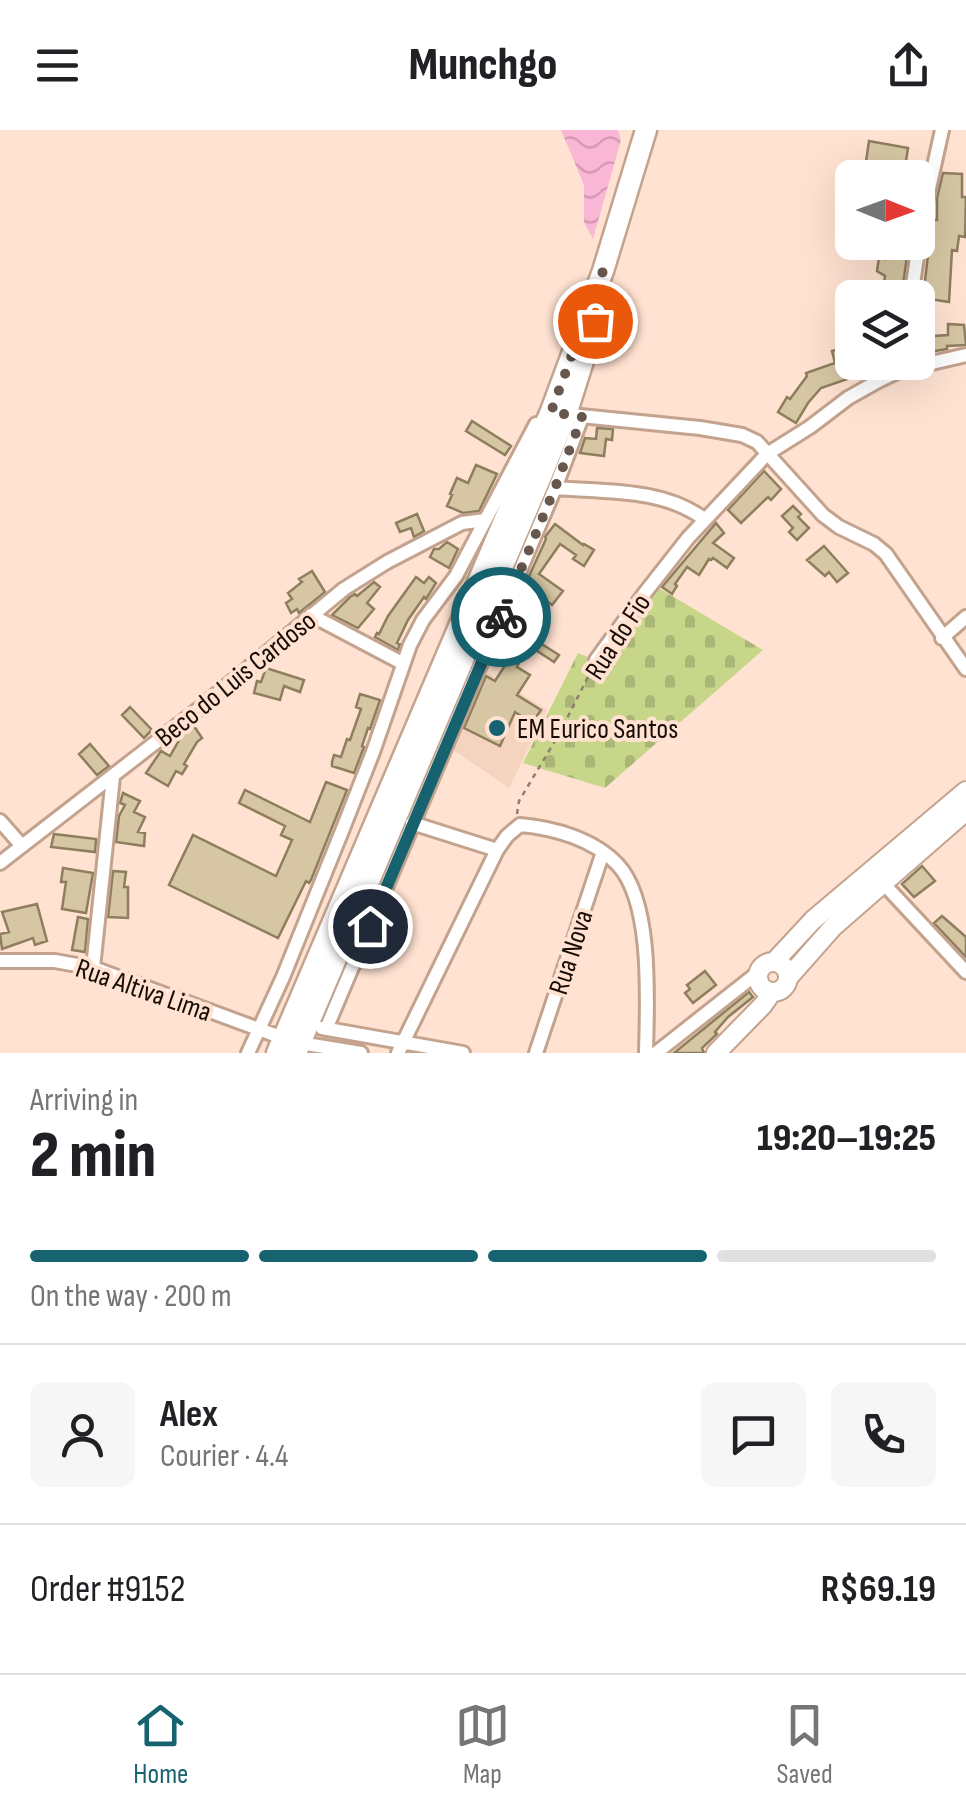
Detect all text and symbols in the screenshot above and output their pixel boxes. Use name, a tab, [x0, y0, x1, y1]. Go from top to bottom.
icon: menu	[30, 38, 85, 93]
text: Munchgo	[409, 38, 557, 93]
icon: share	[881, 38, 936, 93]
north arrow	[835, 160, 935, 260]
map controls	[835, 160, 935, 380]
pin	[553, 279, 638, 364]
button: layers	[835, 280, 935, 380]
icon: bag	[568, 294, 623, 349]
courier	[451, 567, 551, 667]
street label: Rua do Fio	[578, 588, 658, 686]
icon: bike	[474, 590, 529, 645]
street label: Beco do Luis Cardoso	[149, 604, 323, 754]
place label: EM Eurico Santos	[517, 713, 678, 746]
marker: EM Eurico Santos	[486, 717, 508, 739]
pin	[328, 884, 413, 969]
icon: home	[343, 899, 398, 954]
street label: Rua Nova	[542, 906, 601, 999]
street label: Rua Altiva Lima	[71, 952, 216, 1029]
text: Arriving in	[30, 1081, 138, 1120]
text: 19:20–19:25	[757, 1116, 936, 1161]
text: 2 min	[30, 1118, 156, 1196]
text: On the way · 200 m	[30, 1277, 232, 1316]
button: person	[30, 1382, 135, 1487]
button: chat	[701, 1382, 806, 1487]
button: phone	[831, 1382, 936, 1487]
text: Alex	[160, 1392, 218, 1437]
text: Courier · 4.4	[160, 1437, 288, 1476]
text: Order #9152	[30, 1567, 185, 1612]
text: R$69.19	[821, 1567, 936, 1612]
tab: Home	[133, 1698, 188, 1791]
tab: Map	[455, 1698, 510, 1791]
tab: Saved	[777, 1698, 833, 1791]

